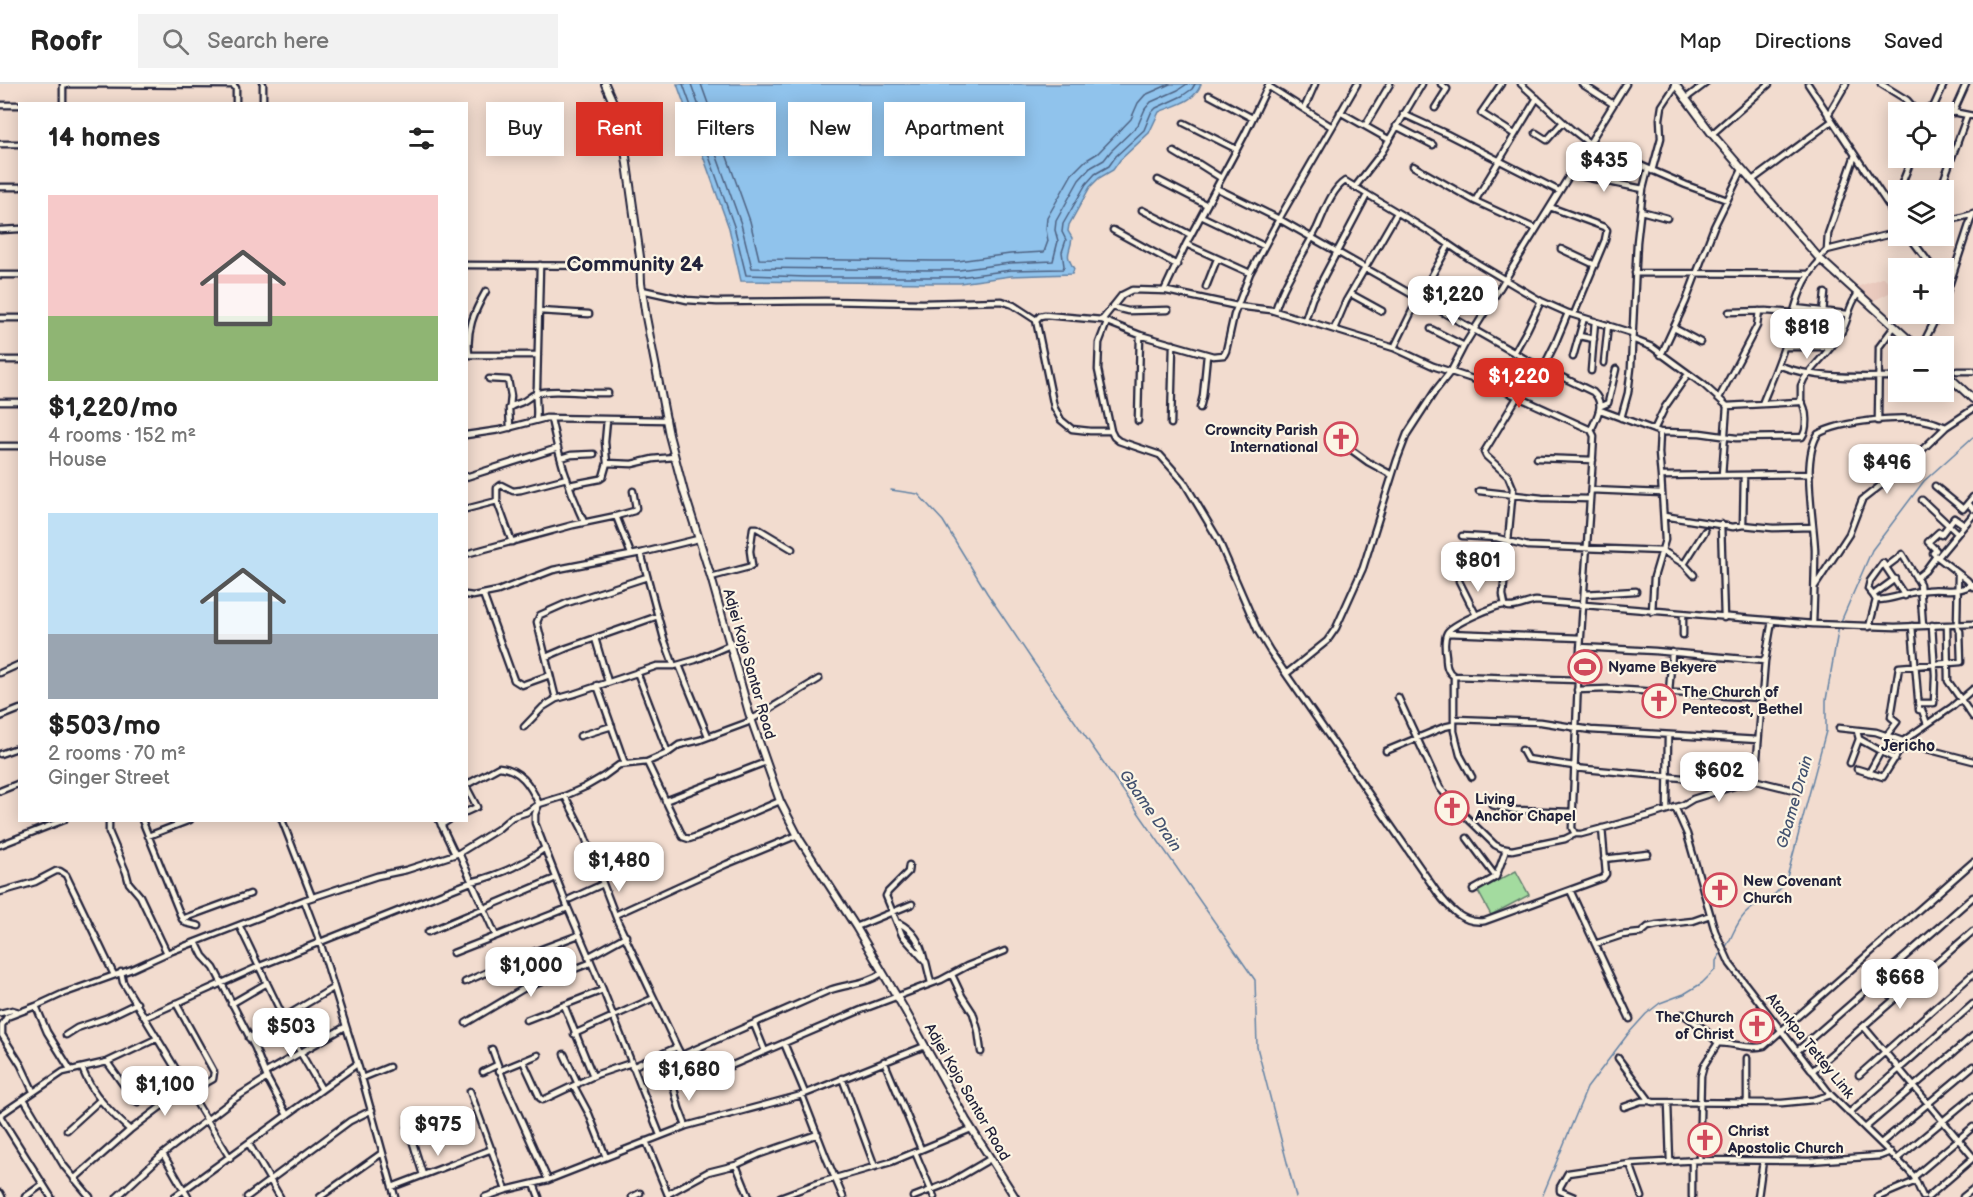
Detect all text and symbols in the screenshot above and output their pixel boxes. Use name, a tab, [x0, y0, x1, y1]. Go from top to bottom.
search box	[138, 14, 558, 68]
text: Roofr	[30, 25, 102, 58]
icon: search	[159, 25, 192, 58]
text: Search here	[207, 28, 329, 55]
text: Map	[1679, 29, 1722, 54]
text: Directions	[1755, 29, 1851, 54]
text: Saved	[1884, 29, 1943, 54]
chip: Buy	[486, 102, 564, 156]
chip: Rent	[576, 102, 663, 156]
chip: Filters	[675, 102, 776, 156]
chip: New	[788, 102, 872, 156]
chip: Apartment	[884, 102, 1025, 156]
map controls	[1888, 102, 1954, 402]
button: locate	[1888, 102, 1954, 168]
icon: filters	[405, 122, 438, 155]
text: 14 homes	[48, 123, 160, 154]
pin: $435	[1568, 142, 1640, 193]
text: $435	[1580, 149, 1628, 173]
button: layers	[1888, 180, 1954, 246]
icon: home	[189, 234, 297, 342]
district label: Community 24	[566, 252, 704, 277]
button: +	[1888, 258, 1954, 324]
pin: $1,220	[1404, 276, 1502, 327]
text: $1,220	[1422, 283, 1484, 307]
pin: $818	[1771, 309, 1843, 360]
text: $818	[1784, 316, 1830, 340]
button: −	[1888, 336, 1954, 402]
pin: $1,220	[1470, 358, 1568, 409]
text: $1,220	[1488, 365, 1550, 389]
text: $1,220/mo	[48, 393, 178, 424]
place label: Crowncity Parish International	[1205, 421, 1318, 457]
church icon: Crowncity Parish International	[1323, 421, 1359, 457]
text: 4 rooms · 152 m²	[48, 424, 196, 448]
pin: $496	[1851, 444, 1923, 495]
text: House	[48, 448, 107, 472]
text: $496	[1863, 451, 1911, 475]
pin: $801	[1442, 542, 1514, 593]
text: $801	[1455, 549, 1501, 573]
icon: home	[189, 552, 297, 660]
street label: Adjei Kojo Santor Road	[718, 587, 780, 741]
sports icon: Nyame Bekyere	[1567, 649, 1603, 685]
place label: Nyame Bekyere	[1608, 658, 1717, 677]
church icon: The Church of Pentecost, Bethel	[1641, 683, 1677, 719]
place label: The Church of Pentecost, Bethel	[1682, 683, 1802, 719]
text: $503/mo	[48, 711, 161, 742]
district label: Jericho	[1881, 737, 1935, 756]
text: 2 rooms · 70 m²	[48, 742, 186, 766]
pin: $602	[1683, 752, 1755, 803]
water label: Gbame Drain	[1773, 753, 1817, 851]
text: $602	[1694, 759, 1744, 783]
text: Ginger Street	[48, 766, 170, 790]
water label: Gbame Drain	[1115, 766, 1185, 856]
church icon: Living Anchor Chapel	[1434, 790, 1470, 826]
place label: Living Anchor Chapel	[1474, 790, 1576, 826]
pin: $1,480	[570, 842, 668, 893]
text: $1,480	[588, 849, 650, 873]
church icon: New Covenant Church	[1702, 872, 1738, 908]
place label: New Covenant Church	[1743, 872, 1842, 908]
pin: $1,000	[482, 947, 580, 998]
text: $1,000	[499, 954, 563, 978]
pin: $668	[1864, 959, 1936, 1010]
text: $668	[1875, 966, 1925, 990]
street label: Atankpa Tettey Link	[1762, 989, 1859, 1103]
pin: $503	[255, 1008, 327, 1059]
place label: The Church of Christ	[1655, 1008, 1734, 1044]
church icon: The Church of Christ	[1739, 1008, 1775, 1044]
text: $503	[267, 1015, 315, 1039]
street label: Adjei Kojo Santor Road	[920, 1020, 1014, 1164]
pin: $1,680	[640, 1051, 738, 1102]
text: $1,680	[658, 1058, 720, 1082]
pin: $1,100	[116, 1066, 214, 1117]
text: $1,100	[135, 1073, 195, 1097]
pin: $975	[402, 1106, 474, 1157]
text: $975	[414, 1113, 462, 1137]
church icon: Christ Apostolic Church	[1687, 1122, 1723, 1158]
place label: Christ Apostolic Church	[1727, 1122, 1844, 1158]

